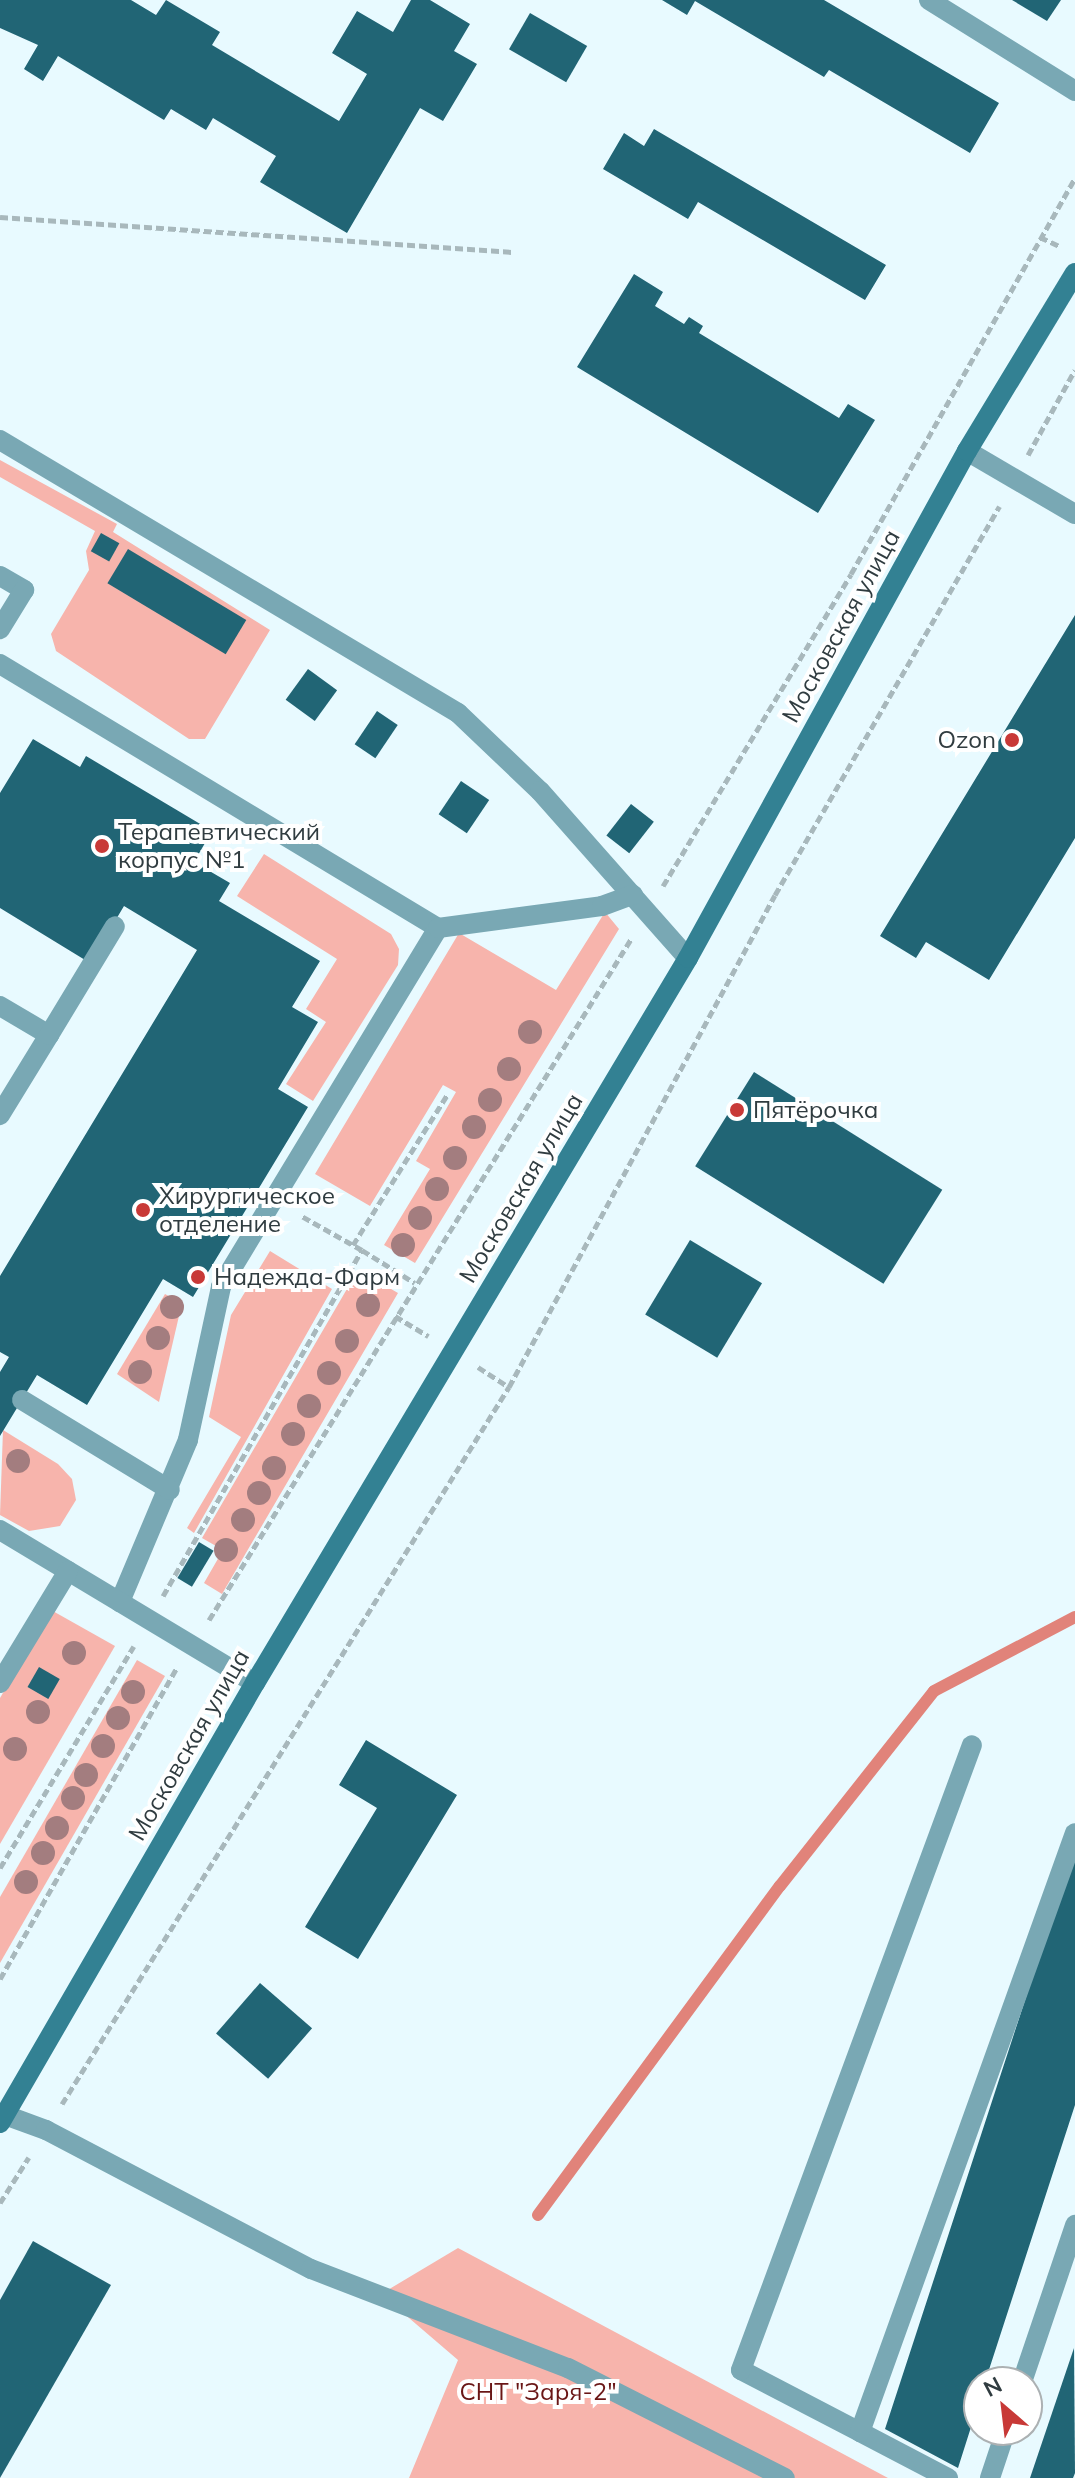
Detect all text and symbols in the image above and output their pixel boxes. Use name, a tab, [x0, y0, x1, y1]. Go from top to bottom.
street label: Московская улица	[776, 525, 906, 727]
place label: Ozon	[937, 726, 996, 754]
marker: Ozon	[1003, 731, 1021, 749]
place label: Терапевтический корпус №1	[118, 818, 320, 874]
marker: Терапевтический корпус №1	[93, 837, 111, 855]
street label: Московская улица	[453, 1088, 589, 1288]
place label: Пятёрочка	[753, 1096, 878, 1124]
marker: Пятёрочка	[728, 1101, 746, 1119]
place label: Хирургическое отделение	[159, 1182, 335, 1238]
marker: Хирургическое отделение	[134, 1201, 152, 1219]
place label: Надежда-Фарм	[214, 1263, 400, 1291]
marker: Надежда-Фарм	[189, 1268, 207, 1286]
street label: Московская улица	[123, 1644, 255, 1846]
north arrow	[963, 2366, 1043, 2446]
text: N	[979, 2370, 1007, 2403]
park label: СНТ "Заря-2"	[459, 2378, 617, 2406]

